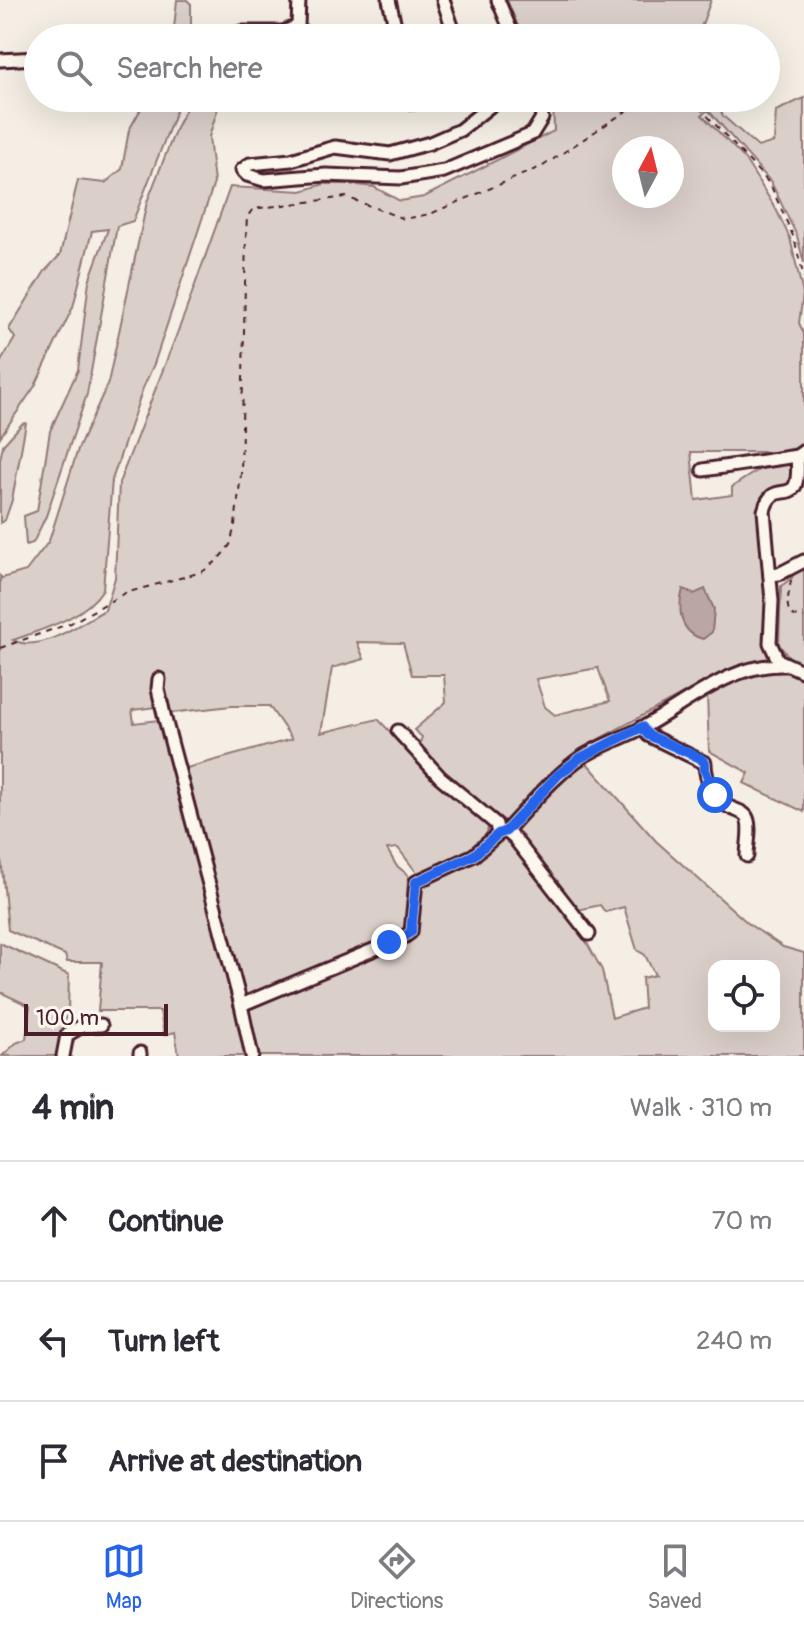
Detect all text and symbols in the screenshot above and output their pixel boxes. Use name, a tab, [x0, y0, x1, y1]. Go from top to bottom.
search box	[24, 24, 780, 112]
icon: search	[52, 46, 96, 90]
text: Search here	[116, 50, 263, 87]
north arrow	[612, 136, 684, 208]
route start	[697, 777, 733, 813]
route end	[371, 924, 407, 960]
map controls	[708, 960, 780, 1032]
button: locate	[708, 960, 780, 1032]
scale bar	[24, 1000, 168, 1036]
text: 100 m	[36, 1004, 99, 1032]
text: 4 min	[32, 1087, 114, 1130]
text: Walk · 310 m	[630, 1092, 772, 1124]
icon: ahead	[32, 1199, 76, 1243]
text: Continue	[108, 1203, 223, 1240]
text: 70 m	[712, 1205, 772, 1237]
icon: left	[32, 1319, 76, 1363]
text: Turn left	[108, 1323, 219, 1360]
text: 240 m	[696, 1325, 772, 1357]
icon: arrive	[32, 1439, 76, 1483]
text: Arrive at destination	[108, 1443, 362, 1480]
tab: Map	[102, 1539, 146, 1615]
tab: Directions	[350, 1539, 443, 1615]
tab: Saved	[647, 1539, 702, 1615]

